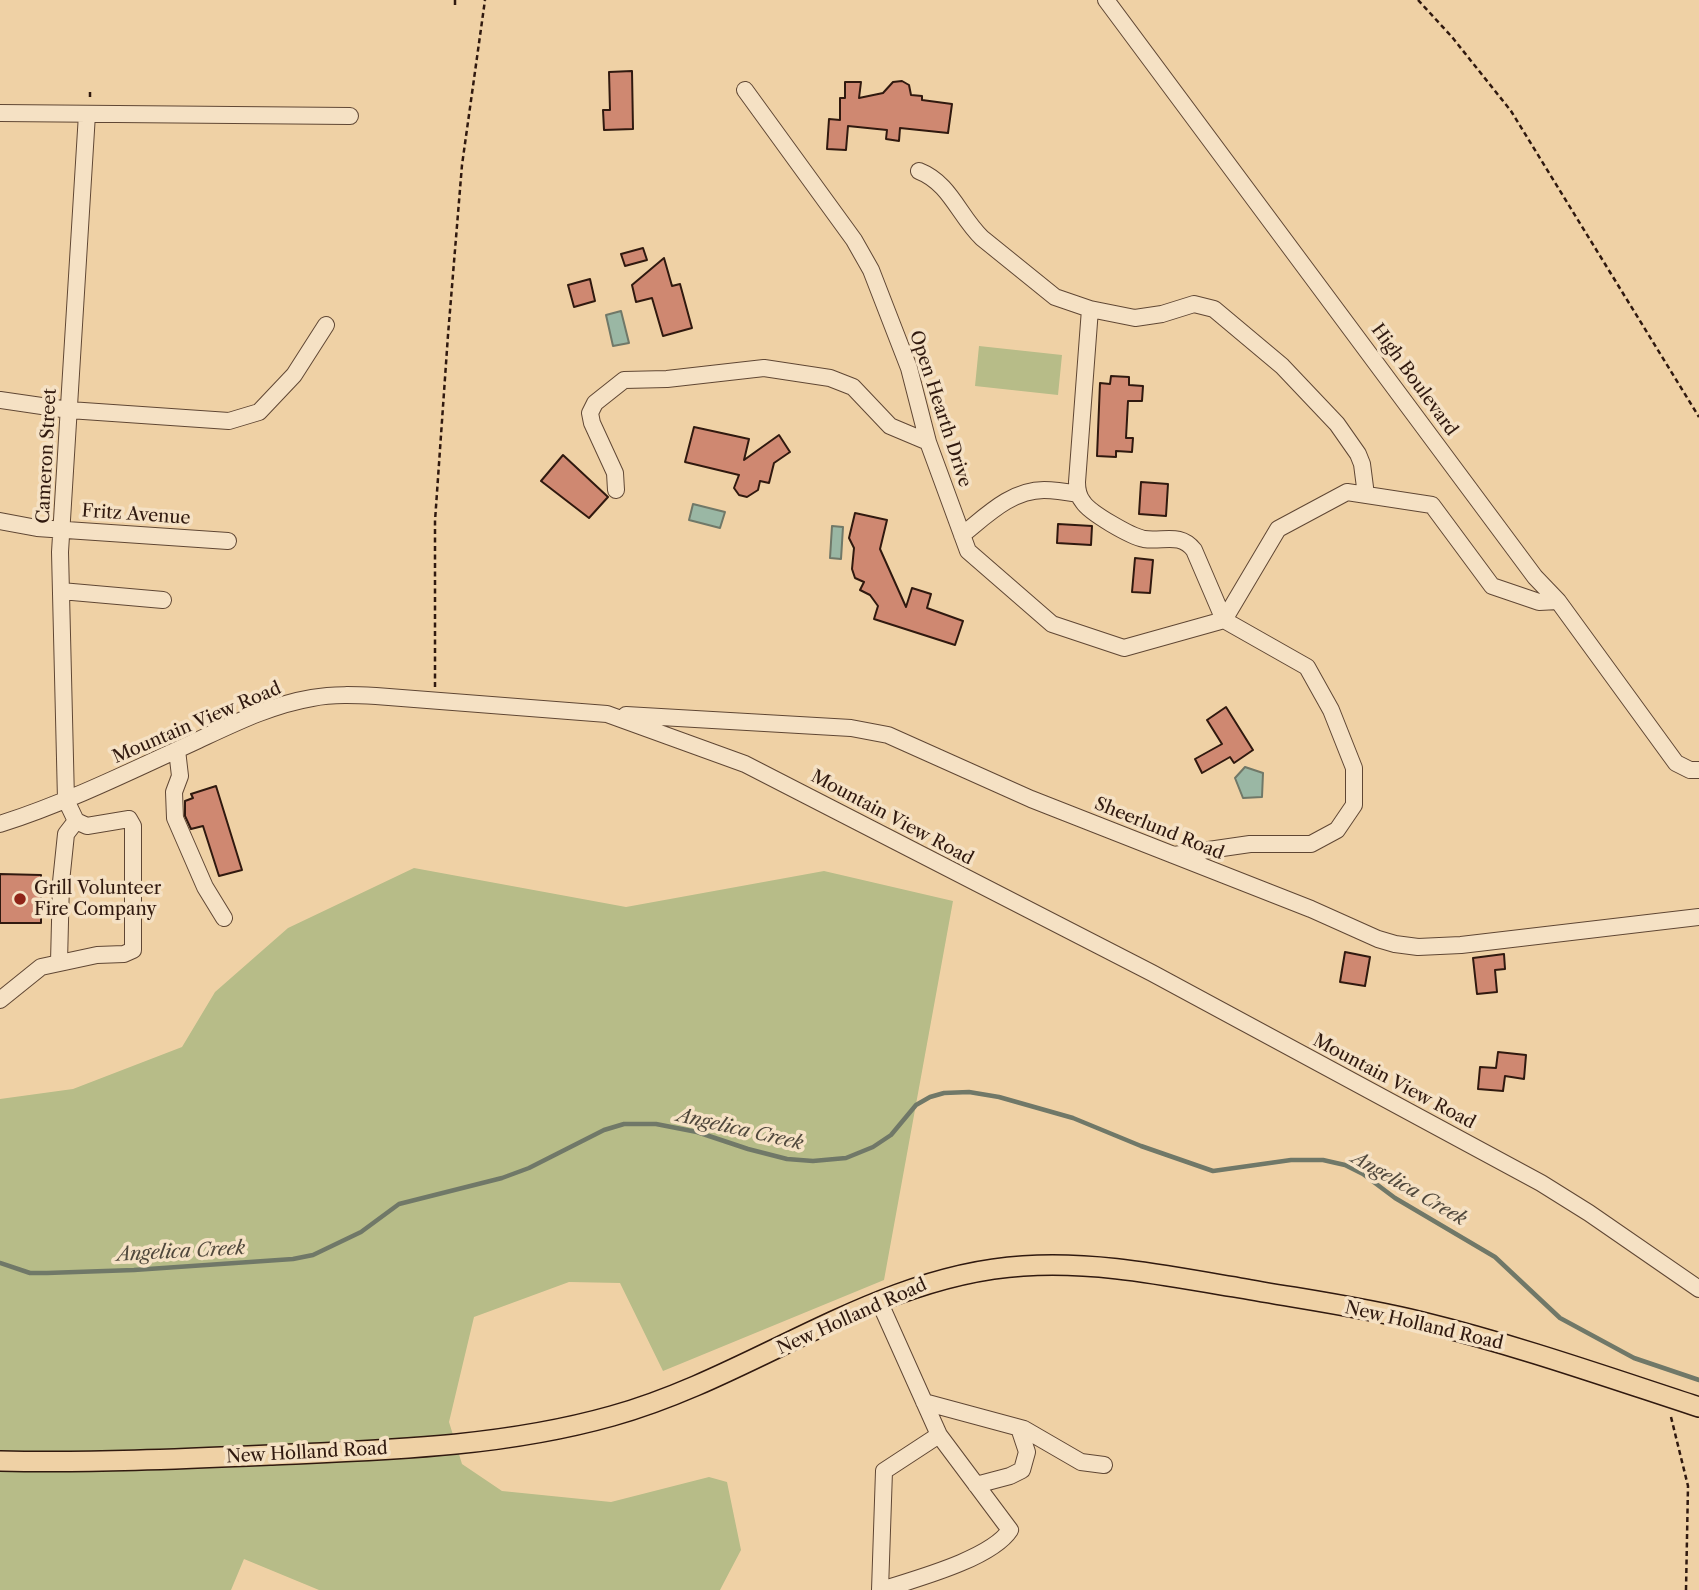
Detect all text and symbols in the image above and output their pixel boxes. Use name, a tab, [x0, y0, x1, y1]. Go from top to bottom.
street label: High Boulevard	[1366, 320, 1462, 440]
street label: Open Hearth Drive	[904, 328, 976, 490]
street label: Cameron Street	[33, 388, 61, 524]
street label: Fritz Avenue	[81, 500, 191, 530]
street label: Mountain View Road	[109, 678, 285, 768]
street label: Mountain View Road	[807, 766, 977, 870]
street label: Sheerlund Road	[1091, 793, 1227, 865]
place label: Grill Volunteer Fire Company	[34, 878, 161, 920]
marker: Grill Volunteer Fire Company	[12, 891, 28, 907]
street label: Mountain View Road	[1309, 1030, 1479, 1134]
water label: Angelica Creek	[675, 1104, 805, 1156]
water label: Angelica Creek	[1348, 1147, 1470, 1231]
water label: Angelica Creek	[116, 1237, 246, 1267]
street label: New Holland Road	[774, 1274, 930, 1360]
street label: New Holland Road	[1343, 1297, 1505, 1355]
street label: New Holland Road	[226, 1438, 388, 1468]

